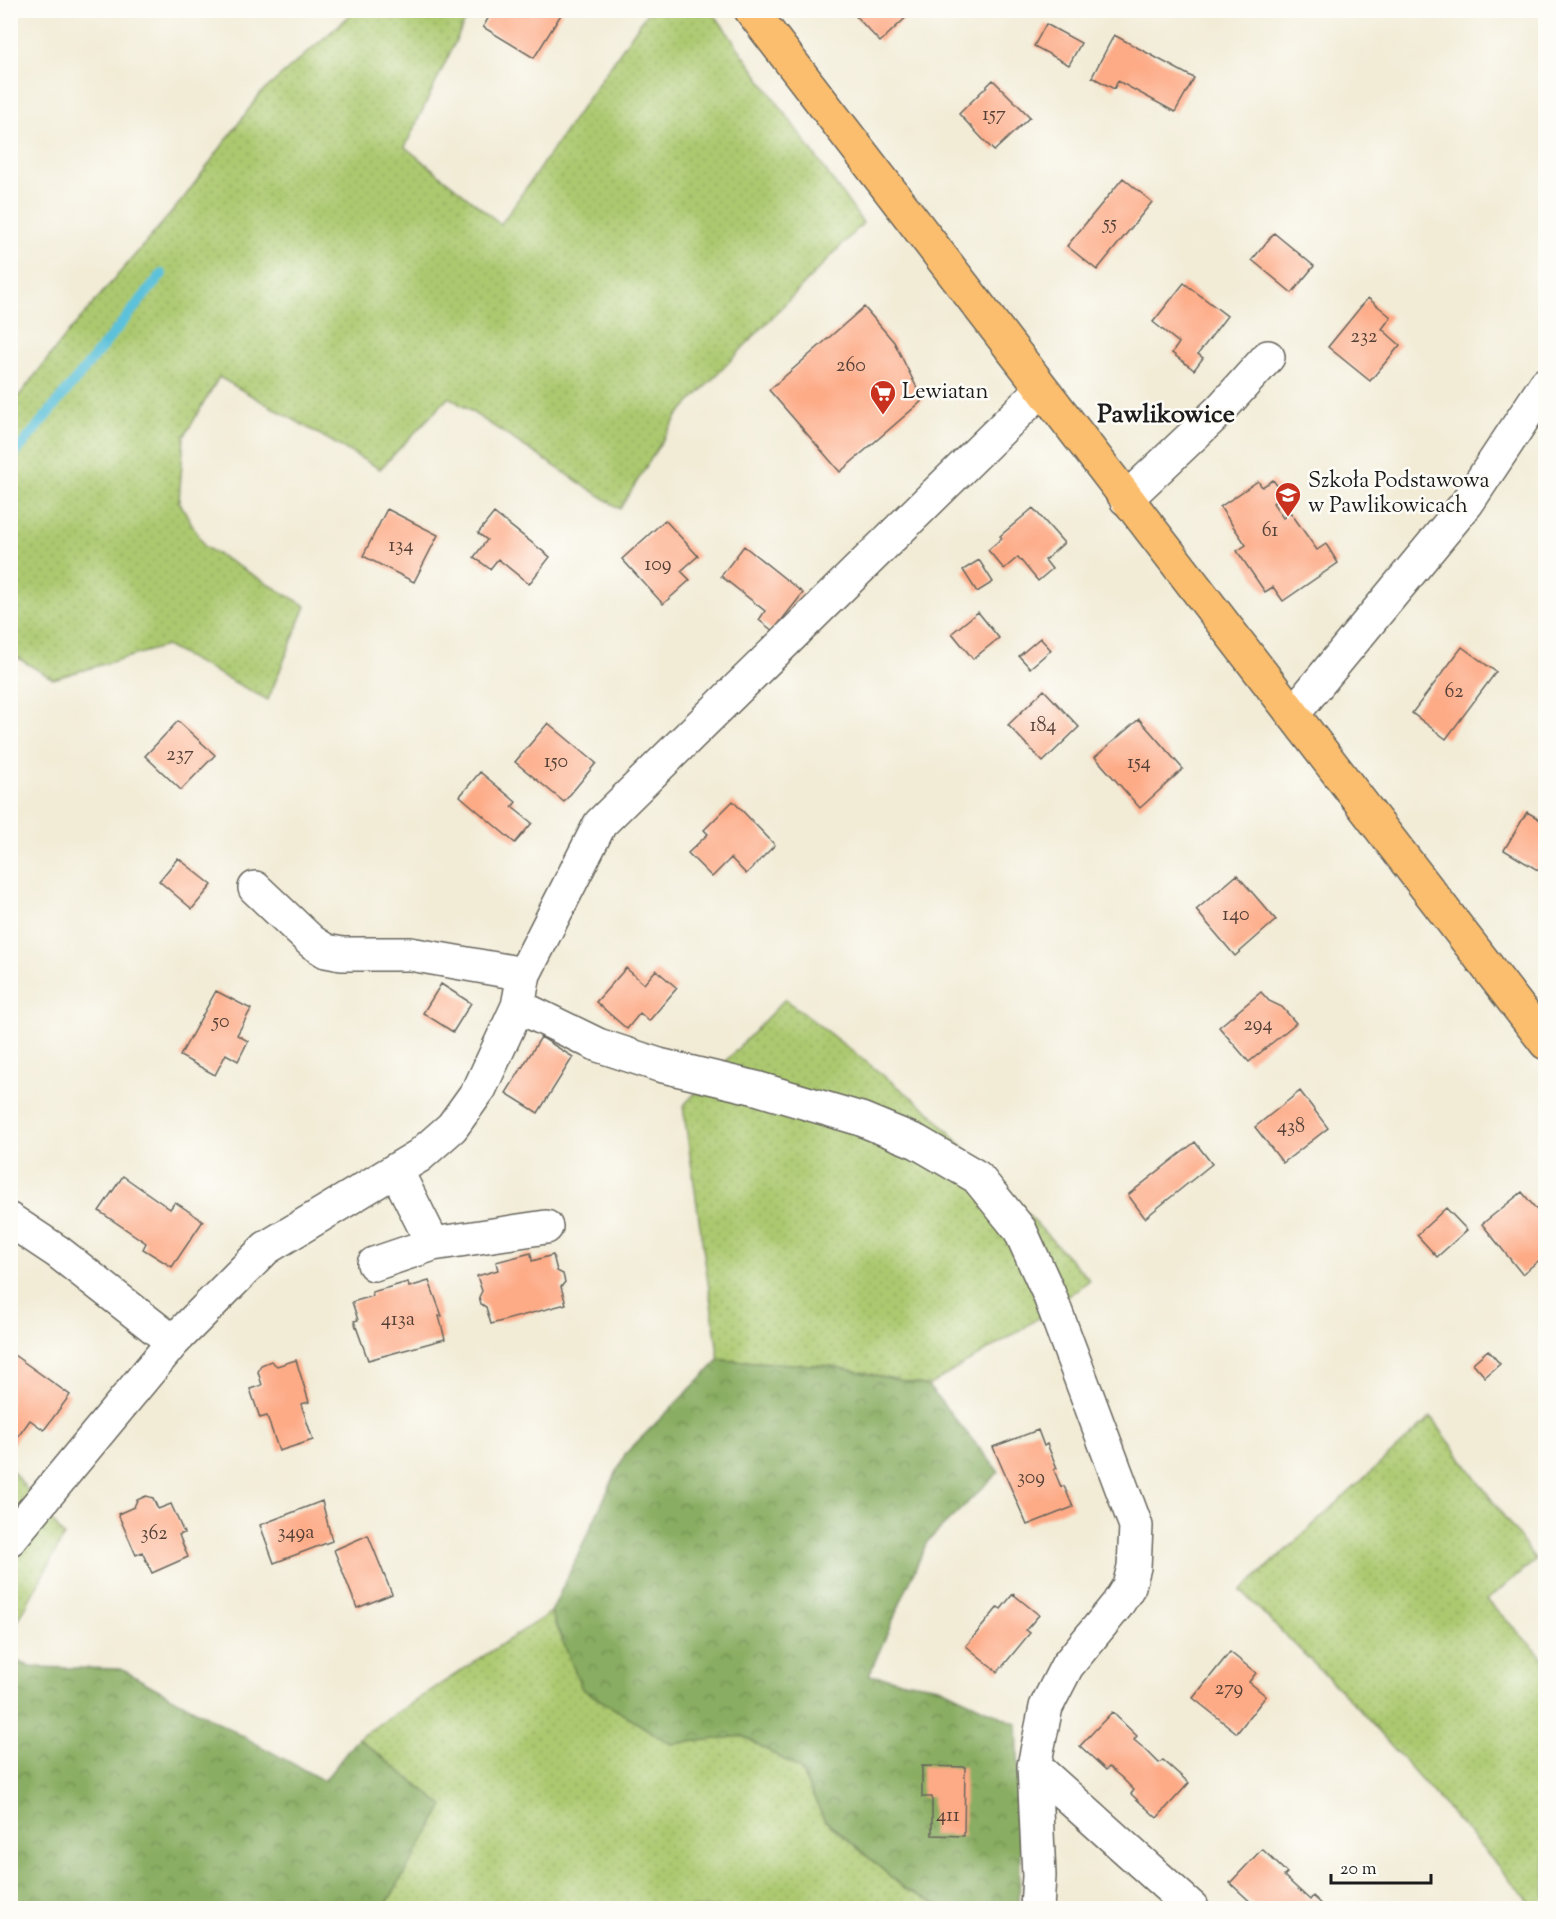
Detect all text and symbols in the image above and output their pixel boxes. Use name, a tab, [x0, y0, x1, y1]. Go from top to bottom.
house number: 157	[982, 101, 1006, 130]
house number: 55	[1102, 210, 1117, 239]
house number: 232	[1351, 323, 1377, 352]
house number: 260	[836, 352, 866, 381]
place label: Lewiatan	[902, 377, 988, 409]
supermarket icon: Lewiatan	[868, 378, 898, 416]
district label: Pawlikowice	[1097, 397, 1235, 434]
place label: Szkoła Podstawowa w Pawlikowicach	[1308, 466, 1490, 523]
school or university icon: Szkoła Podstawowa w Pawlikowicach	[1273, 480, 1303, 518]
house number: 61	[1262, 517, 1278, 546]
house number: 134	[389, 532, 413, 561]
house number: 109	[645, 551, 671, 580]
house number: 62	[1444, 678, 1464, 707]
house number: 184	[1030, 712, 1056, 741]
house number: 237	[166, 741, 194, 770]
house number: 150	[544, 748, 568, 777]
house number: 154	[1127, 749, 1151, 778]
house number: 140	[1222, 901, 1250, 930]
house number: 50	[211, 1008, 230, 1037]
house number: 294	[1243, 1011, 1273, 1040]
house number: 438	[1277, 1113, 1305, 1142]
house number: 413a	[381, 1306, 415, 1335]
house number: 309	[1017, 1464, 1045, 1493]
house number: 349a	[278, 1519, 314, 1548]
house number: 362	[141, 1520, 168, 1549]
house number: 279	[1215, 1675, 1243, 1704]
house number: 411	[936, 1802, 960, 1831]
scale bar	[1331, 1847, 1432, 1885]
text: 20 m	[1340, 1857, 1377, 1883]

